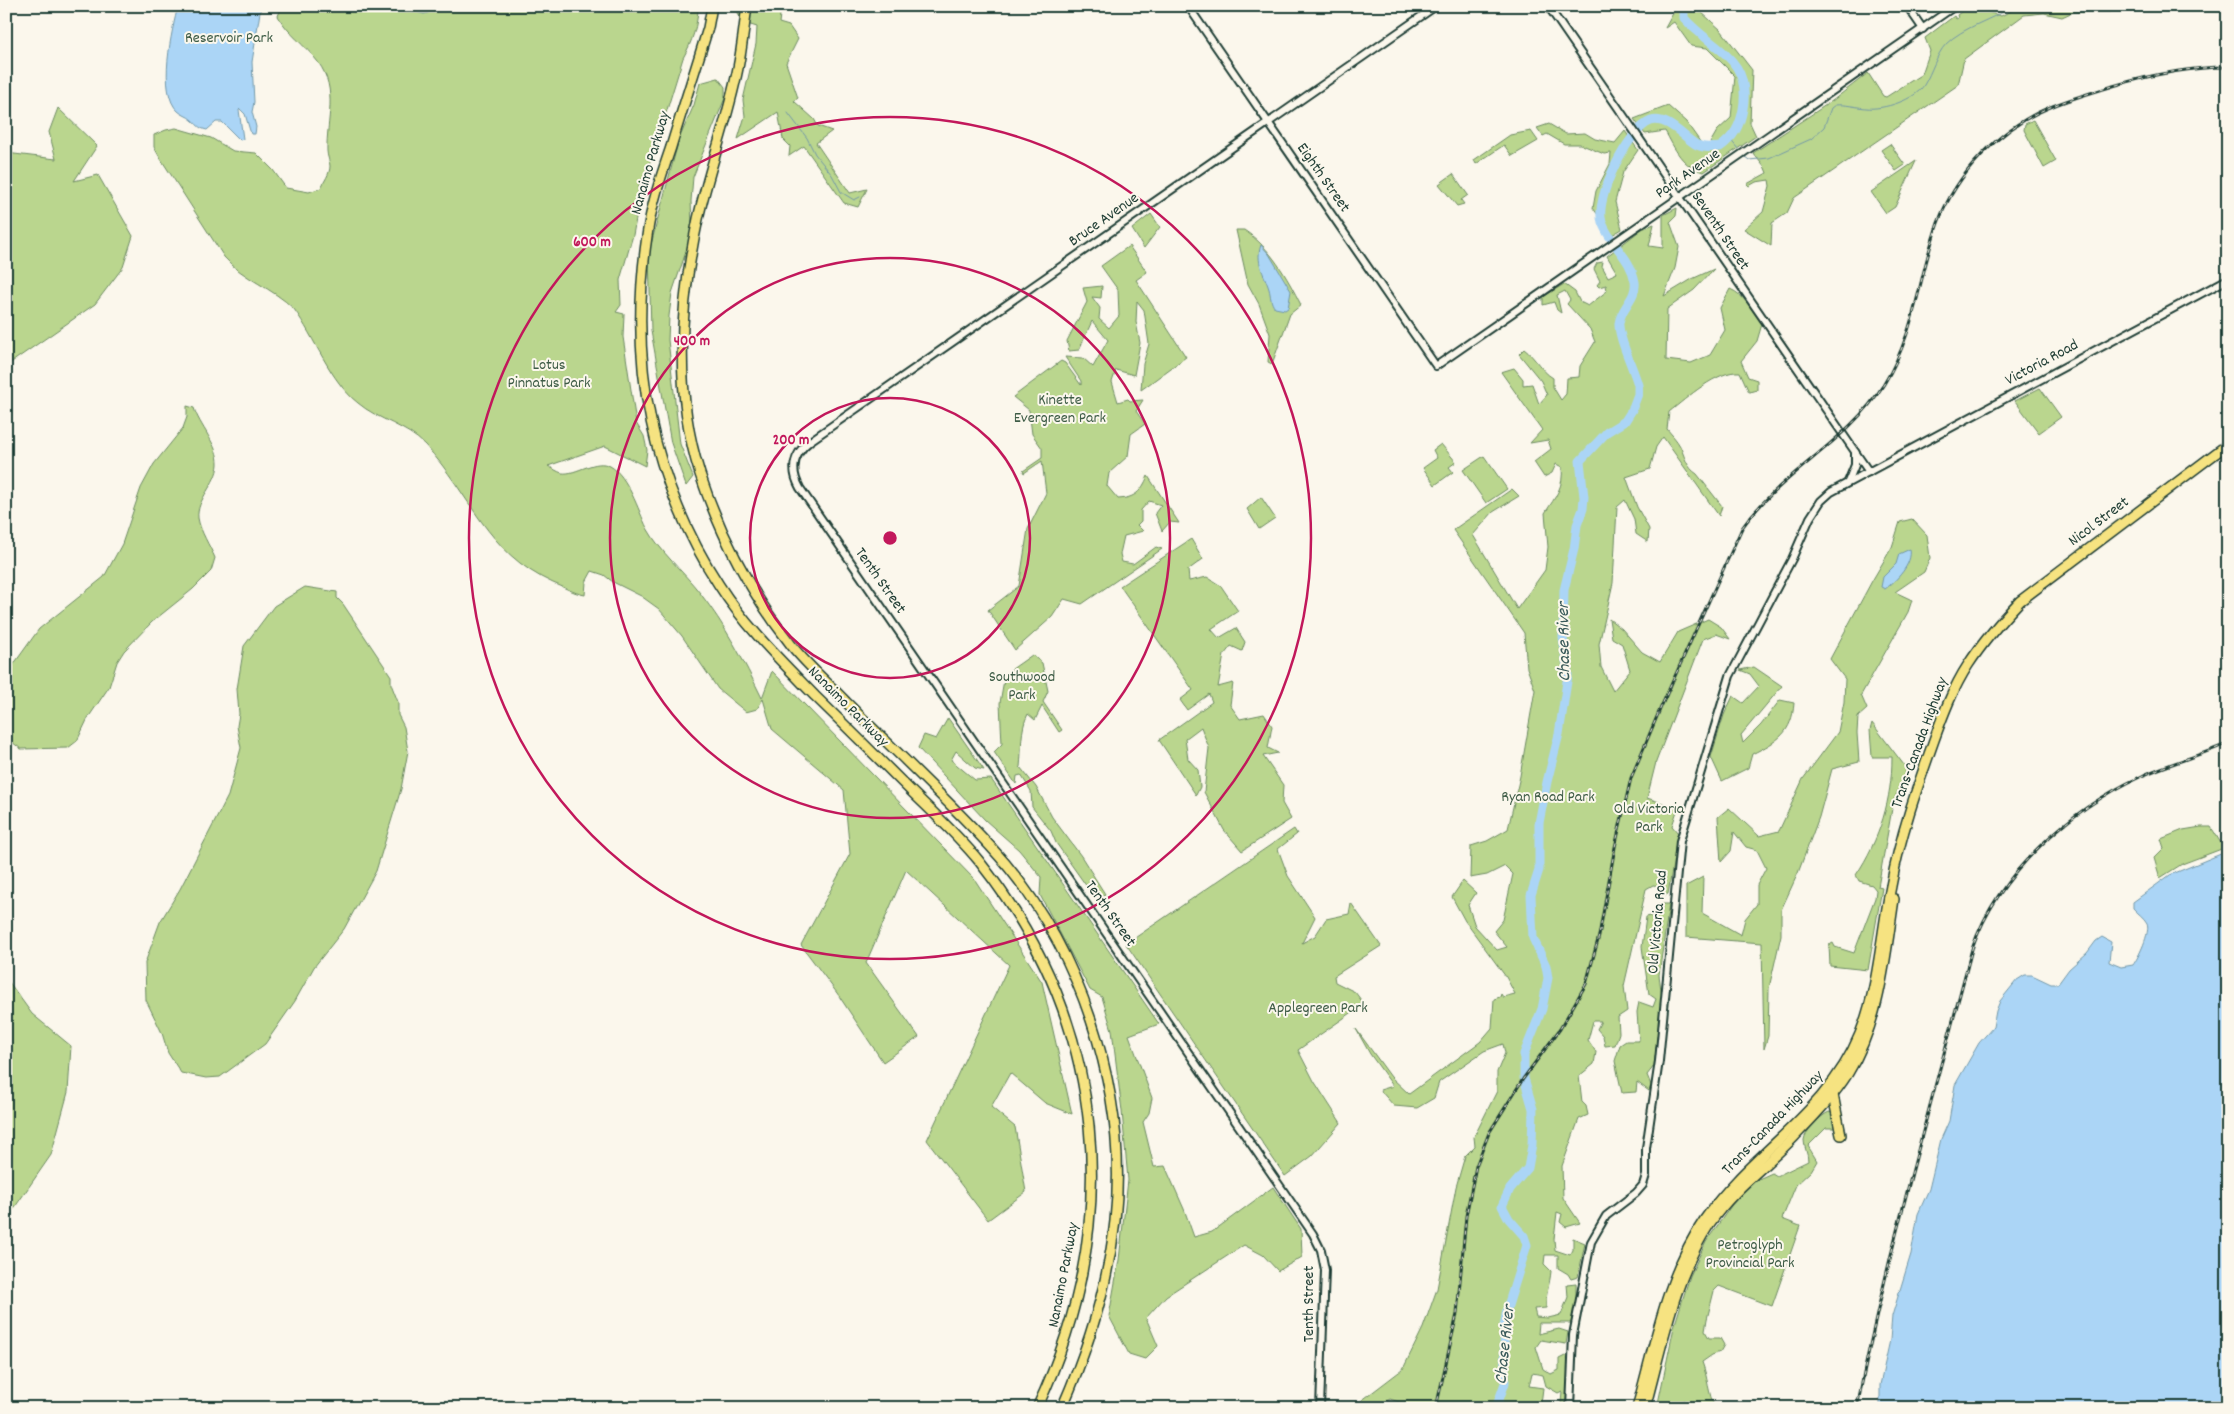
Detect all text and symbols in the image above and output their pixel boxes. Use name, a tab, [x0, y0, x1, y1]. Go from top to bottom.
park label: Reservoir Park	[185, 27, 273, 50]
street label: Nanaimo Parkway	[625, 108, 677, 217]
street label: Eighth Street	[1291, 139, 1356, 218]
street label: Park Avenue	[1651, 143, 1725, 205]
street label: Bruce Avenue	[1064, 187, 1144, 253]
street label: Seventh Street	[1685, 187, 1755, 275]
text: 600 m	[573, 232, 611, 254]
text: 400 m	[674, 331, 710, 353]
street label: Victoria Road	[2001, 334, 2083, 392]
park label: Lotus Pinnatus Park	[508, 354, 590, 395]
park label: Kinette Evergreen Park	[1014, 389, 1106, 430]
text: 200 m	[773, 430, 809, 452]
street label: Nicol Street	[2064, 491, 2134, 552]
centre of rings	[881, 529, 899, 547]
street label: Tenth Street	[849, 543, 911, 619]
water label: Chase River	[1552, 600, 1578, 682]
street label: Nanaimo Parkway	[802, 661, 894, 753]
park label: Southwood Park	[989, 666, 1055, 707]
street label: Trans-Canada Highway	[1886, 674, 1955, 812]
park label: Ryan Road Park	[1501, 786, 1595, 809]
park label: Old Victoria Park	[1614, 798, 1685, 839]
street label: Old Victoria Road	[1642, 869, 1674, 975]
street label: Tenth Street	[1079, 876, 1141, 952]
park label: Applegreen Park	[1268, 997, 1368, 1020]
street label: Trans-Canada Highway	[1717, 1065, 1830, 1181]
street label: Nanaimo Parkway	[1043, 1220, 1086, 1329]
park label: Petroglyph Provincial Park	[1706, 1234, 1794, 1275]
street label: Tenth Street	[1298, 1266, 1321, 1342]
water label: Chase River	[1489, 1302, 1523, 1386]

